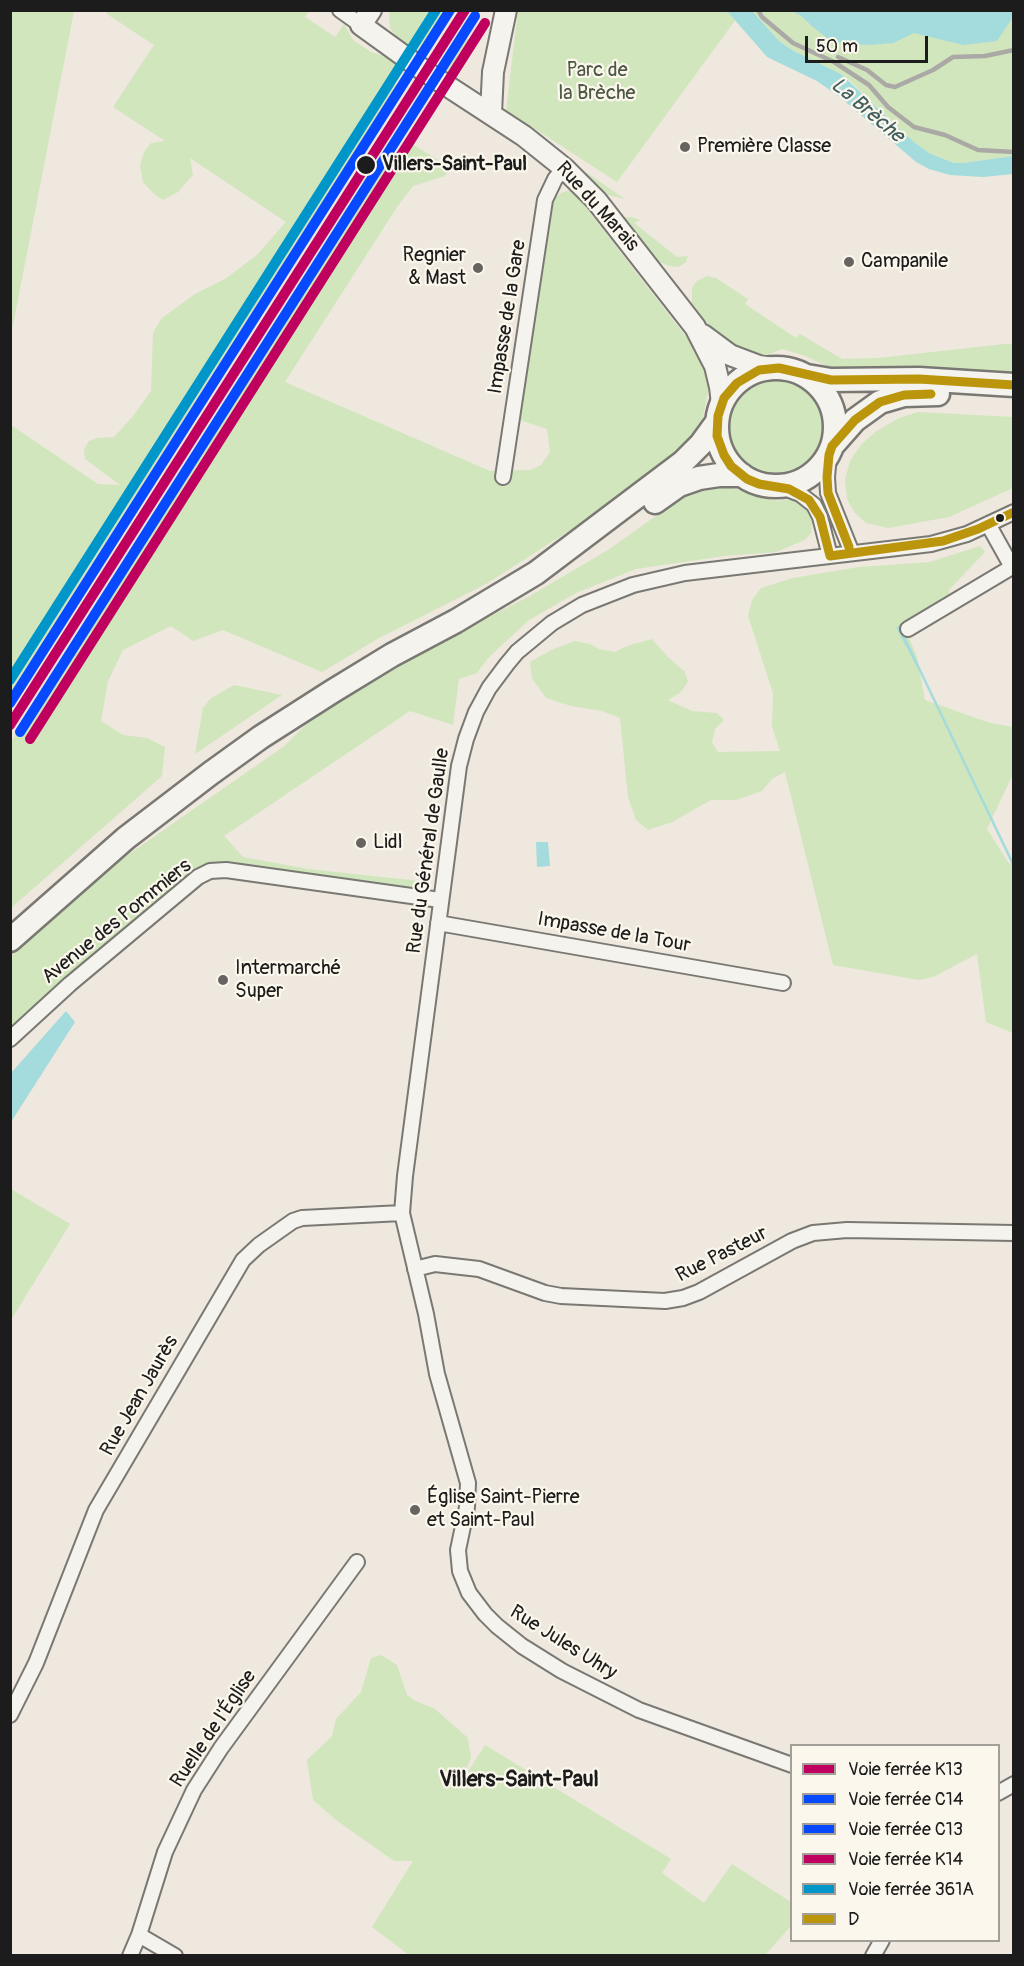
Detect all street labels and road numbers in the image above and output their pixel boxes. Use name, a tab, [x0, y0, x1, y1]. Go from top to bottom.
street label: Rue du Marais	[550, 157, 644, 257]
street label: Impasse de la Gare	[484, 238, 532, 396]
street label: Rue du Général de Gaulle	[403, 747, 455, 955]
street label: Avenue des Pommiers	[38, 854, 196, 990]
street label: Impasse de la Tour	[536, 908, 692, 958]
street label: Rue Pasteur	[672, 1222, 772, 1288]
street label: Rue Jean Jaurès	[96, 1332, 184, 1460]
street label: Rue Jules Uhry	[505, 1601, 621, 1685]
street label: Ruelle de l'Église	[166, 1666, 262, 1792]

